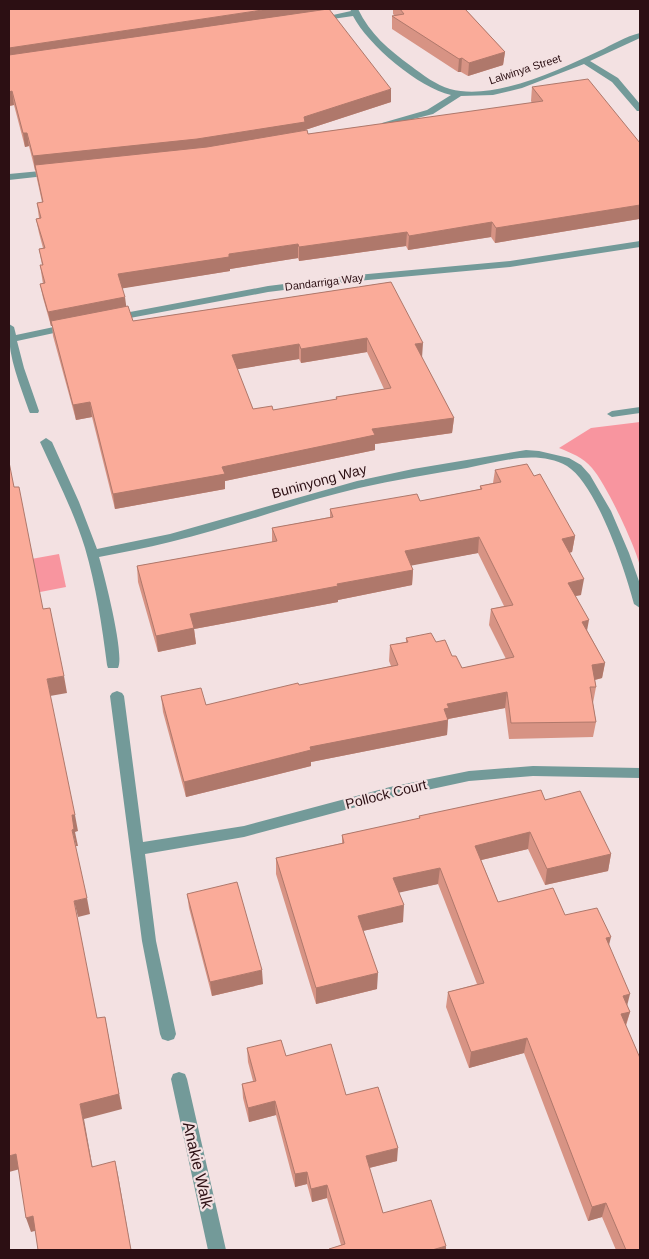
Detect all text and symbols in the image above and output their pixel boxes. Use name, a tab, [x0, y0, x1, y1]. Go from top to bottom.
street label: Lalwinya Street	[487, 52, 563, 86]
street label: Dandarriga Way	[284, 271, 364, 293]
street label: Buninyong Way	[270, 461, 368, 501]
street label: Pollock Court	[344, 776, 428, 812]
street label: Anakie Walk	[180, 1120, 216, 1211]

